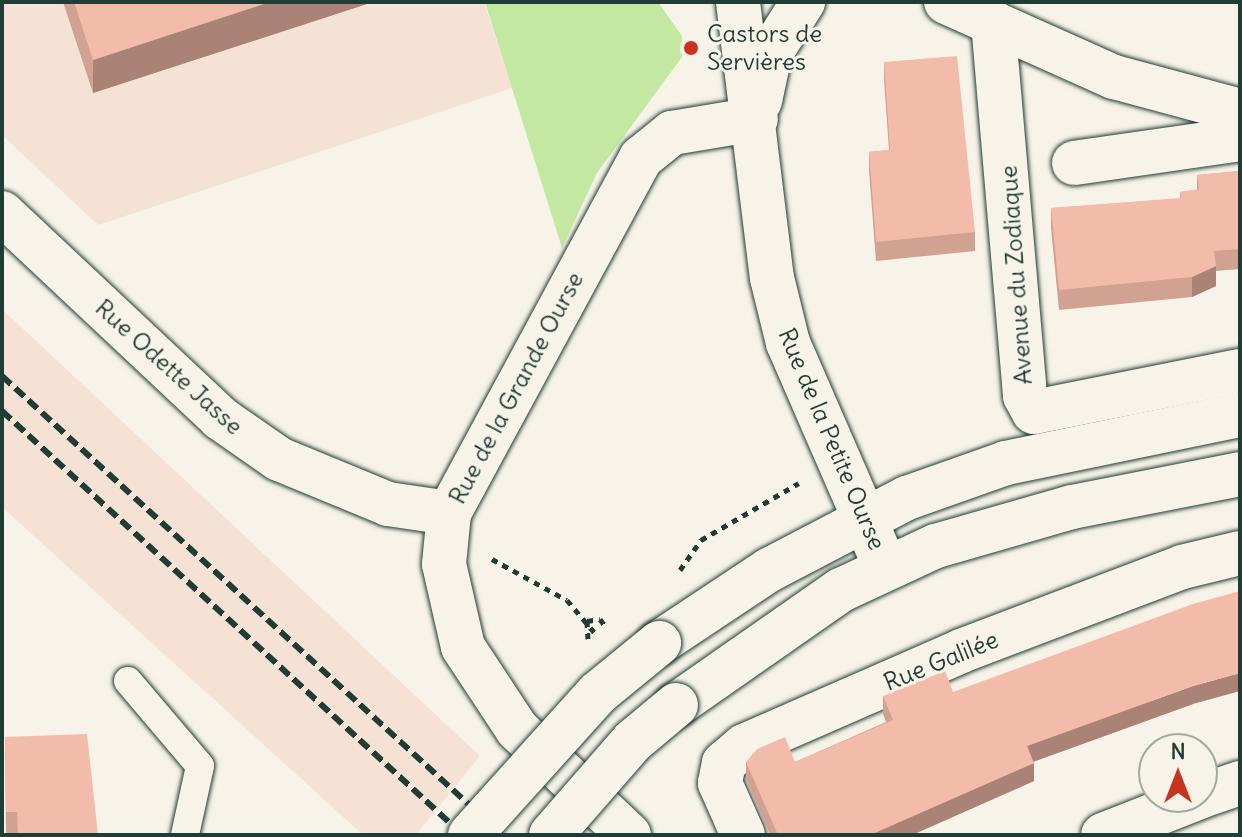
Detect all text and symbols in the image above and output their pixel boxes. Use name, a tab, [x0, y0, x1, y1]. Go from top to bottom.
place label: Castors de Servières	[707, 20, 822, 76]
marker: Castors de Servières	[682, 39, 700, 57]
street label: Avenue du Zodiaque	[994, 164, 1038, 386]
street label: Rue de la Grande Ourse	[443, 267, 589, 509]
street label: Rue Odette Jasse	[89, 293, 249, 441]
street label: Rue de la Petite Ourse	[772, 324, 892, 554]
street label: Rue Galilée	[880, 625, 1002, 697]
north arrow	[1138, 733, 1218, 813]
text: N	[1170, 737, 1186, 765]

